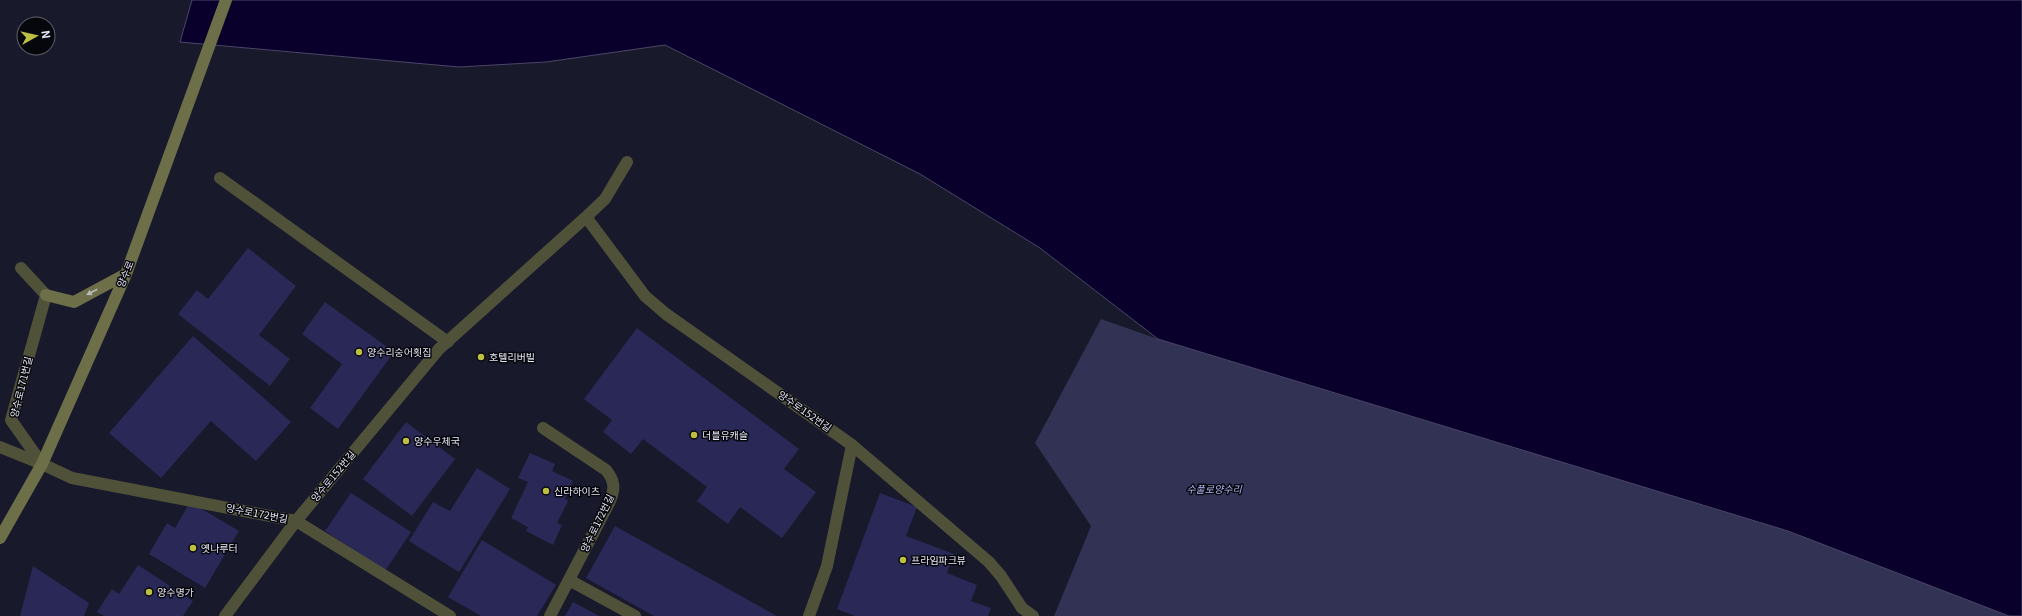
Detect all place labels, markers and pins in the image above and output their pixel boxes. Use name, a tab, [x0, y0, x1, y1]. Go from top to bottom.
place label: 양수리숭어횟집	[367, 344, 431, 359]
marker: 양수리숭어횟집	[354, 347, 364, 357]
place label: 호텔리버빌	[489, 349, 535, 364]
marker: 호텔리버빌	[476, 352, 486, 362]
place label: 더블유캐슬	[702, 427, 748, 442]
marker: 더블유캐슬	[689, 430, 699, 440]
place label: 양수우체국	[414, 433, 460, 448]
marker: 양수우체국	[401, 436, 411, 446]
place label: 신라하이츠	[554, 483, 600, 498]
marker: 신라하이츠	[541, 486, 551, 496]
place label: 옛나루터	[201, 540, 238, 555]
marker: 옛나루터	[188, 543, 198, 553]
place label: 프라임파크뷰	[911, 552, 966, 567]
marker: 프라임파크뷰	[898, 555, 908, 565]
place label: 양수명가	[157, 584, 194, 599]
marker: 양수명가	[144, 587, 154, 597]

